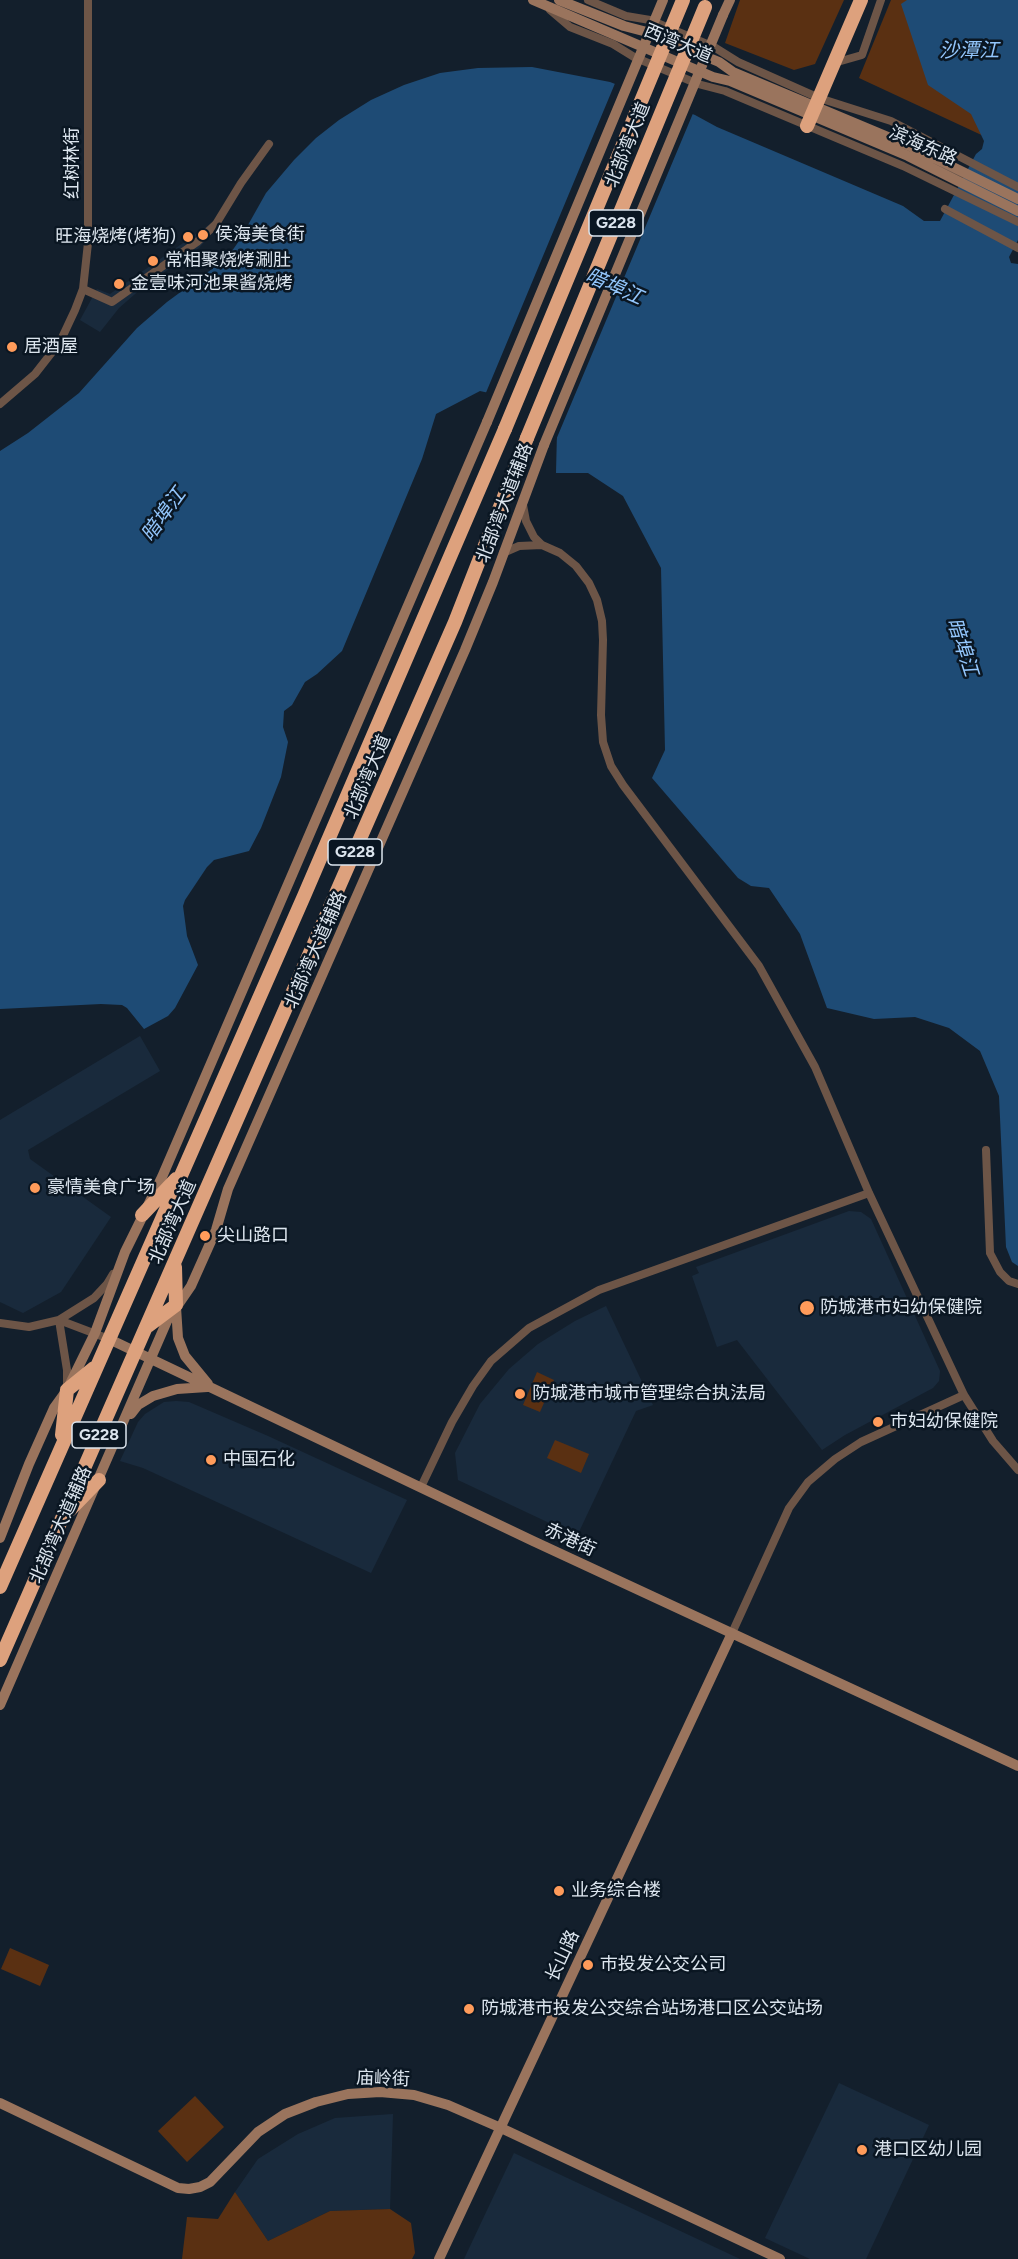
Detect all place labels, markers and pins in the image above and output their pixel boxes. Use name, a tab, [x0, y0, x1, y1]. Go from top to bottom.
place label: 侯海美食街	[215, 224, 305, 246]
place label: 旺海烧烤(烤狗)	[55, 226, 176, 248]
marker: 侯海美食街	[196, 228, 210, 242]
marker: 旺海烧烤(烤狗)	[181, 230, 195, 244]
place label: 常相聚烧烤涮肚	[165, 250, 291, 272]
marker: 常相聚烧烤涮肚	[146, 254, 160, 268]
place label: 金壹味河池果酱烧烤	[131, 273, 293, 295]
marker: 金壹味河池果酱烧烤	[112, 277, 126, 291]
place label: 居酒屋	[24, 336, 78, 358]
marker: 居酒屋	[5, 340, 19, 354]
place label: 豪情美食广场	[47, 1177, 155, 1199]
marker: 豪情美食广场	[28, 1181, 42, 1195]
place label: 尖山路口	[217, 1225, 289, 1247]
marker: 尖山路口	[198, 1229, 212, 1243]
place label: 防城港市妇幼保健院	[820, 1297, 982, 1319]
marker: 防城港市妇幼保健院	[798, 1299, 816, 1317]
place label: 防城港市城市管理综合执法局	[532, 1383, 766, 1405]
marker: 防城港市城市管理综合执法局	[513, 1387, 527, 1401]
place label: 巿妇幼保健院	[890, 1411, 998, 1433]
marker: 巿妇幼保健院	[871, 1415, 885, 1429]
place label: 中国石化	[223, 1449, 295, 1471]
marker: 中国石化	[204, 1453, 218, 1467]
place label: 业务综合楼	[571, 1880, 661, 1902]
marker: 业务综合楼	[552, 1884, 566, 1898]
place label: 巿投发公交公司	[600, 1954, 726, 1976]
marker: 巿投发公交公司	[581, 1958, 595, 1972]
place label: 防城港市投发公交综合站场港口区公交站场	[481, 1998, 823, 2020]
marker: 防城港市投发公交综合站场港口区公交站场	[462, 2002, 476, 2016]
place label: 港口区幼儿园	[874, 2139, 982, 2161]
marker: 港口区幼儿园	[855, 2143, 869, 2157]

